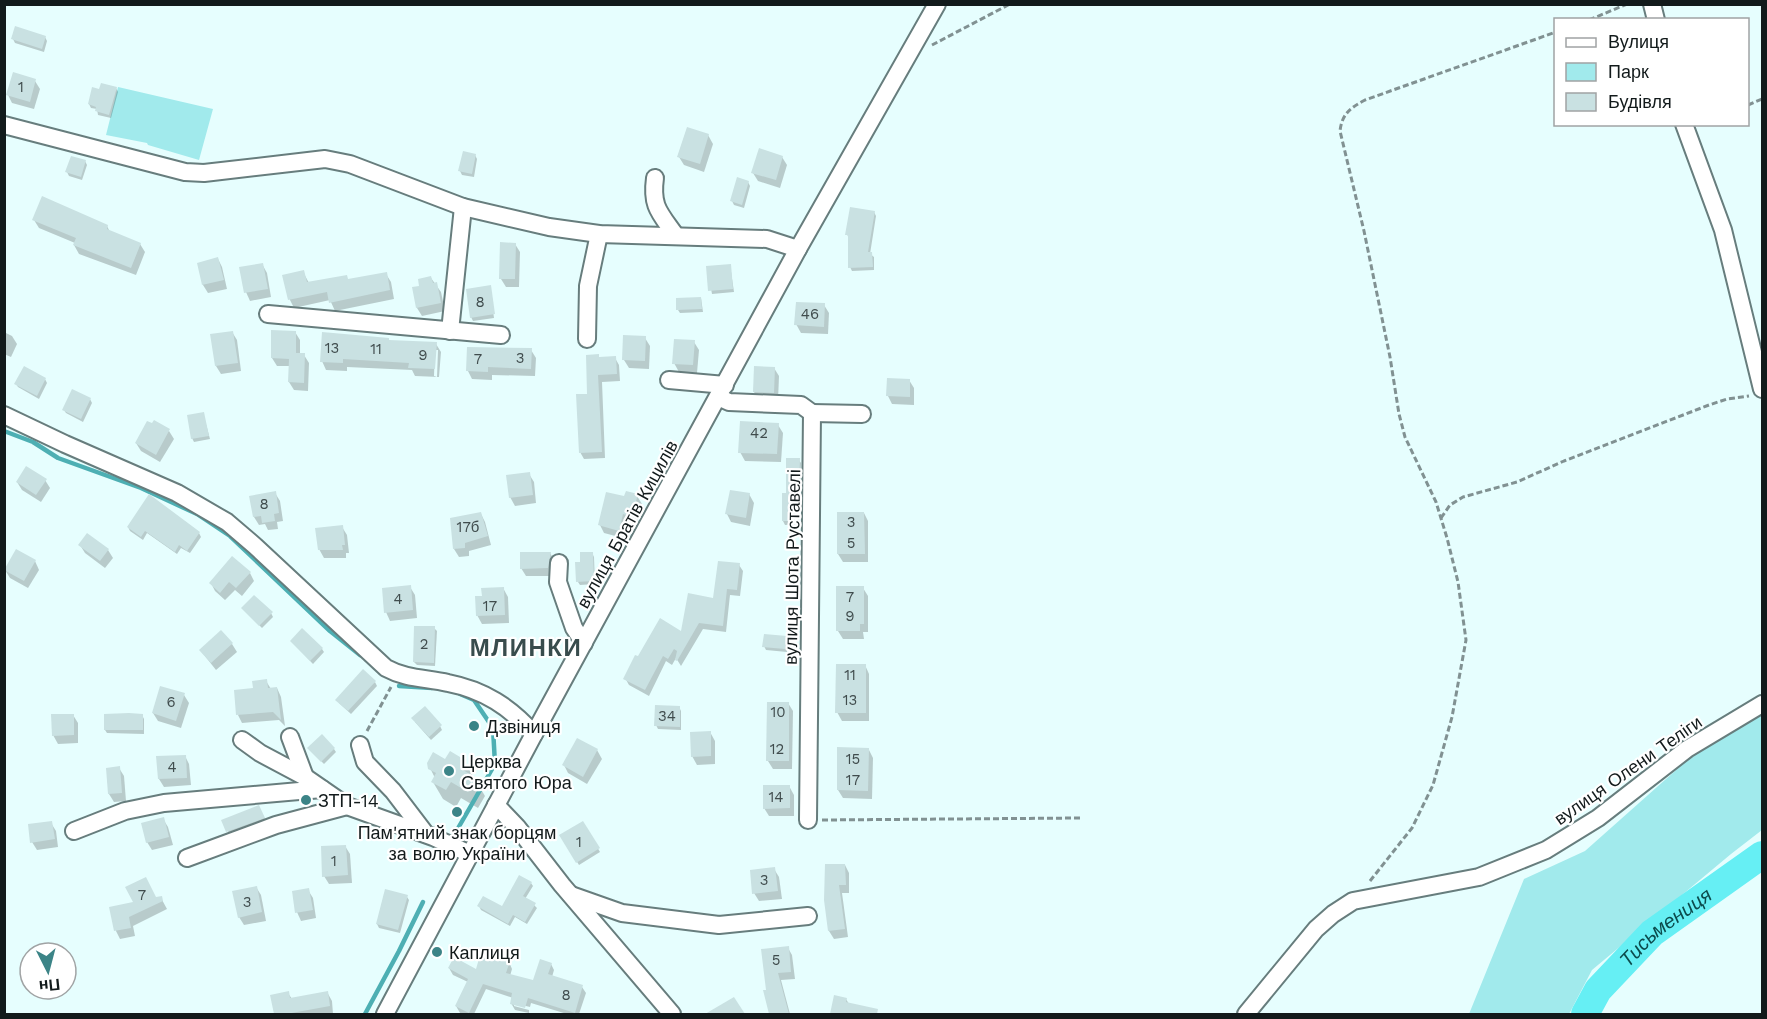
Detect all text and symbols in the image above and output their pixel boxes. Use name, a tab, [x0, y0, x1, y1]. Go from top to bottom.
legend	[1554, 18, 1749, 126]
text: Вулиця	[1608, 31, 1669, 52]
text: Парк	[1608, 61, 1649, 82]
house number: 1	[18, 78, 24, 96]
text: Будівля	[1608, 91, 1672, 112]
house number: 8	[475, 293, 485, 311]
house number: 46	[801, 305, 819, 323]
house number: 13	[325, 339, 339, 357]
house number: 11	[370, 340, 382, 358]
house number: 9	[418, 346, 428, 364]
house number: 3	[516, 349, 524, 367]
house number: 7	[474, 350, 482, 368]
house number: 42	[750, 424, 768, 442]
street label: вулиця Братів Кицилів	[572, 436, 682, 612]
street label: вулиця Шота Руставелі	[780, 469, 804, 665]
house number: 8	[259, 495, 269, 513]
house number: 3	[847, 513, 855, 531]
house number: 17б	[457, 518, 479, 536]
house number: 5	[847, 534, 855, 552]
house number: 7	[846, 588, 854, 606]
house number: 4	[393, 590, 403, 608]
house number: 17	[483, 597, 497, 615]
house number: 9	[845, 607, 855, 625]
district label: МЛИНКИ	[470, 634, 582, 662]
house number: 2	[420, 635, 428, 653]
house number: 11	[844, 666, 856, 684]
house number: 13	[843, 691, 857, 709]
house number: 6	[166, 693, 176, 711]
house number: 10	[770, 703, 786, 721]
house number: 34	[658, 707, 676, 725]
street label: вулиця Олени Теліги	[1550, 711, 1706, 829]
place label: Дзвіниця	[486, 716, 561, 737]
marker: Дзвіниця	[467, 719, 481, 733]
house number: 12	[770, 740, 784, 758]
house number: 15	[846, 750, 860, 768]
place label: Церква Святого Юра	[461, 751, 573, 793]
house number: 4	[167, 758, 177, 776]
marker: Церква Святого Юра	[442, 764, 456, 778]
house number: 17	[846, 771, 860, 789]
house number: 14	[768, 788, 784, 806]
place label: ЗТП-14	[318, 790, 379, 811]
marker: ЗТП-14	[299, 793, 313, 807]
marker: Пам'ятний знак борцям за волю України	[450, 805, 464, 819]
place label: Пам'ятний знак борцям за волю України	[358, 822, 556, 864]
house number: 1	[576, 833, 582, 851]
house number: 1	[331, 852, 337, 870]
house number: 3	[760, 871, 768, 889]
water label: Тисьмениця	[1614, 882, 1717, 972]
house number: 7	[138, 886, 146, 904]
house number: 3	[243, 893, 251, 911]
north arrow	[18, 941, 78, 1001]
place label: Каплиця	[449, 942, 520, 963]
marker: Каплиця	[430, 945, 444, 959]
house number: 5	[772, 951, 780, 969]
text: Пн	[38, 975, 61, 996]
house number: 8	[561, 986, 571, 1004]

